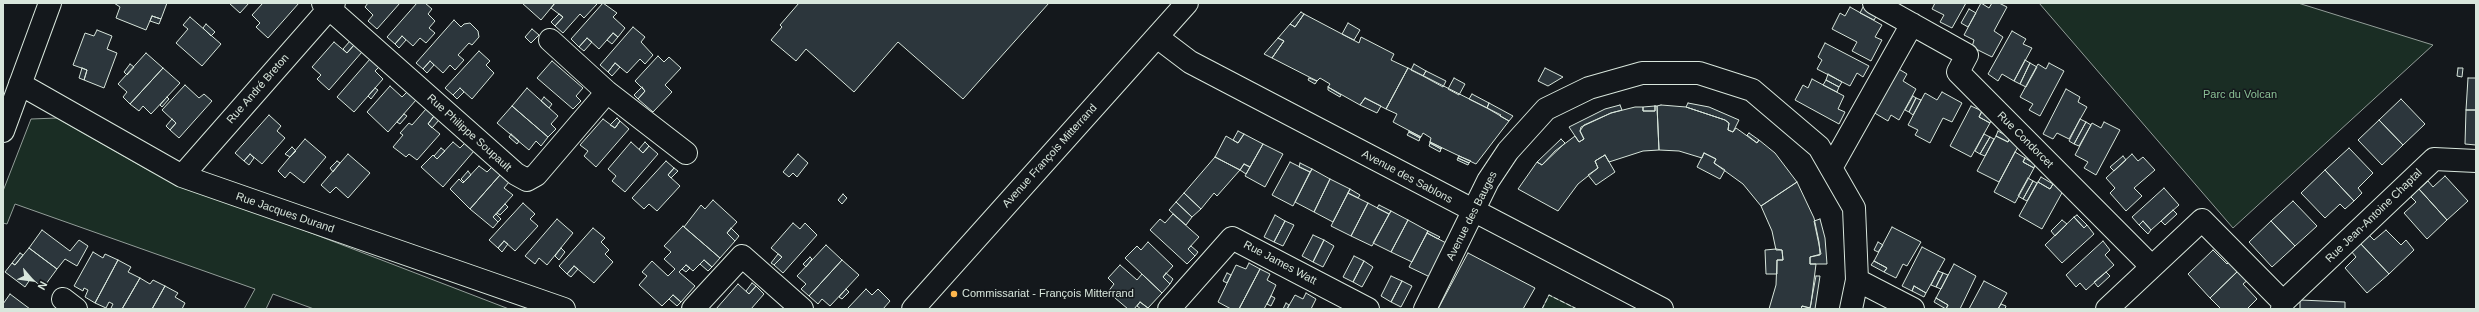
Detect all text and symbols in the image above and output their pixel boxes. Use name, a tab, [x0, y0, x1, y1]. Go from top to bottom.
street label: Rue André Breton	[224, 51, 292, 127]
park label: Parc du Volcan	[2203, 88, 2277, 102]
street label: Rue Philippe Soupault	[424, 92, 514, 174]
street label: Avenue François Mitterrand	[1000, 101, 1100, 211]
street label: Rue Condorcet	[1994, 109, 2056, 171]
street label: Avenue des Sablons	[1359, 148, 1455, 206]
street label: Rue Jean-Antoine Chaptal	[2323, 166, 2425, 266]
street label: Avenue des Bauges	[1444, 169, 1500, 263]
street label: Rue Jacques Durand	[234, 190, 336, 236]
street label: Rue James Watt	[1241, 238, 1319, 288]
north arrow	[12, 260, 52, 300]
text: N	[35, 279, 50, 292]
place label: Commissariat - François Mitterrand	[962, 287, 1134, 301]
marker: Commissariat - François Mitterrand	[949, 289, 959, 299]

